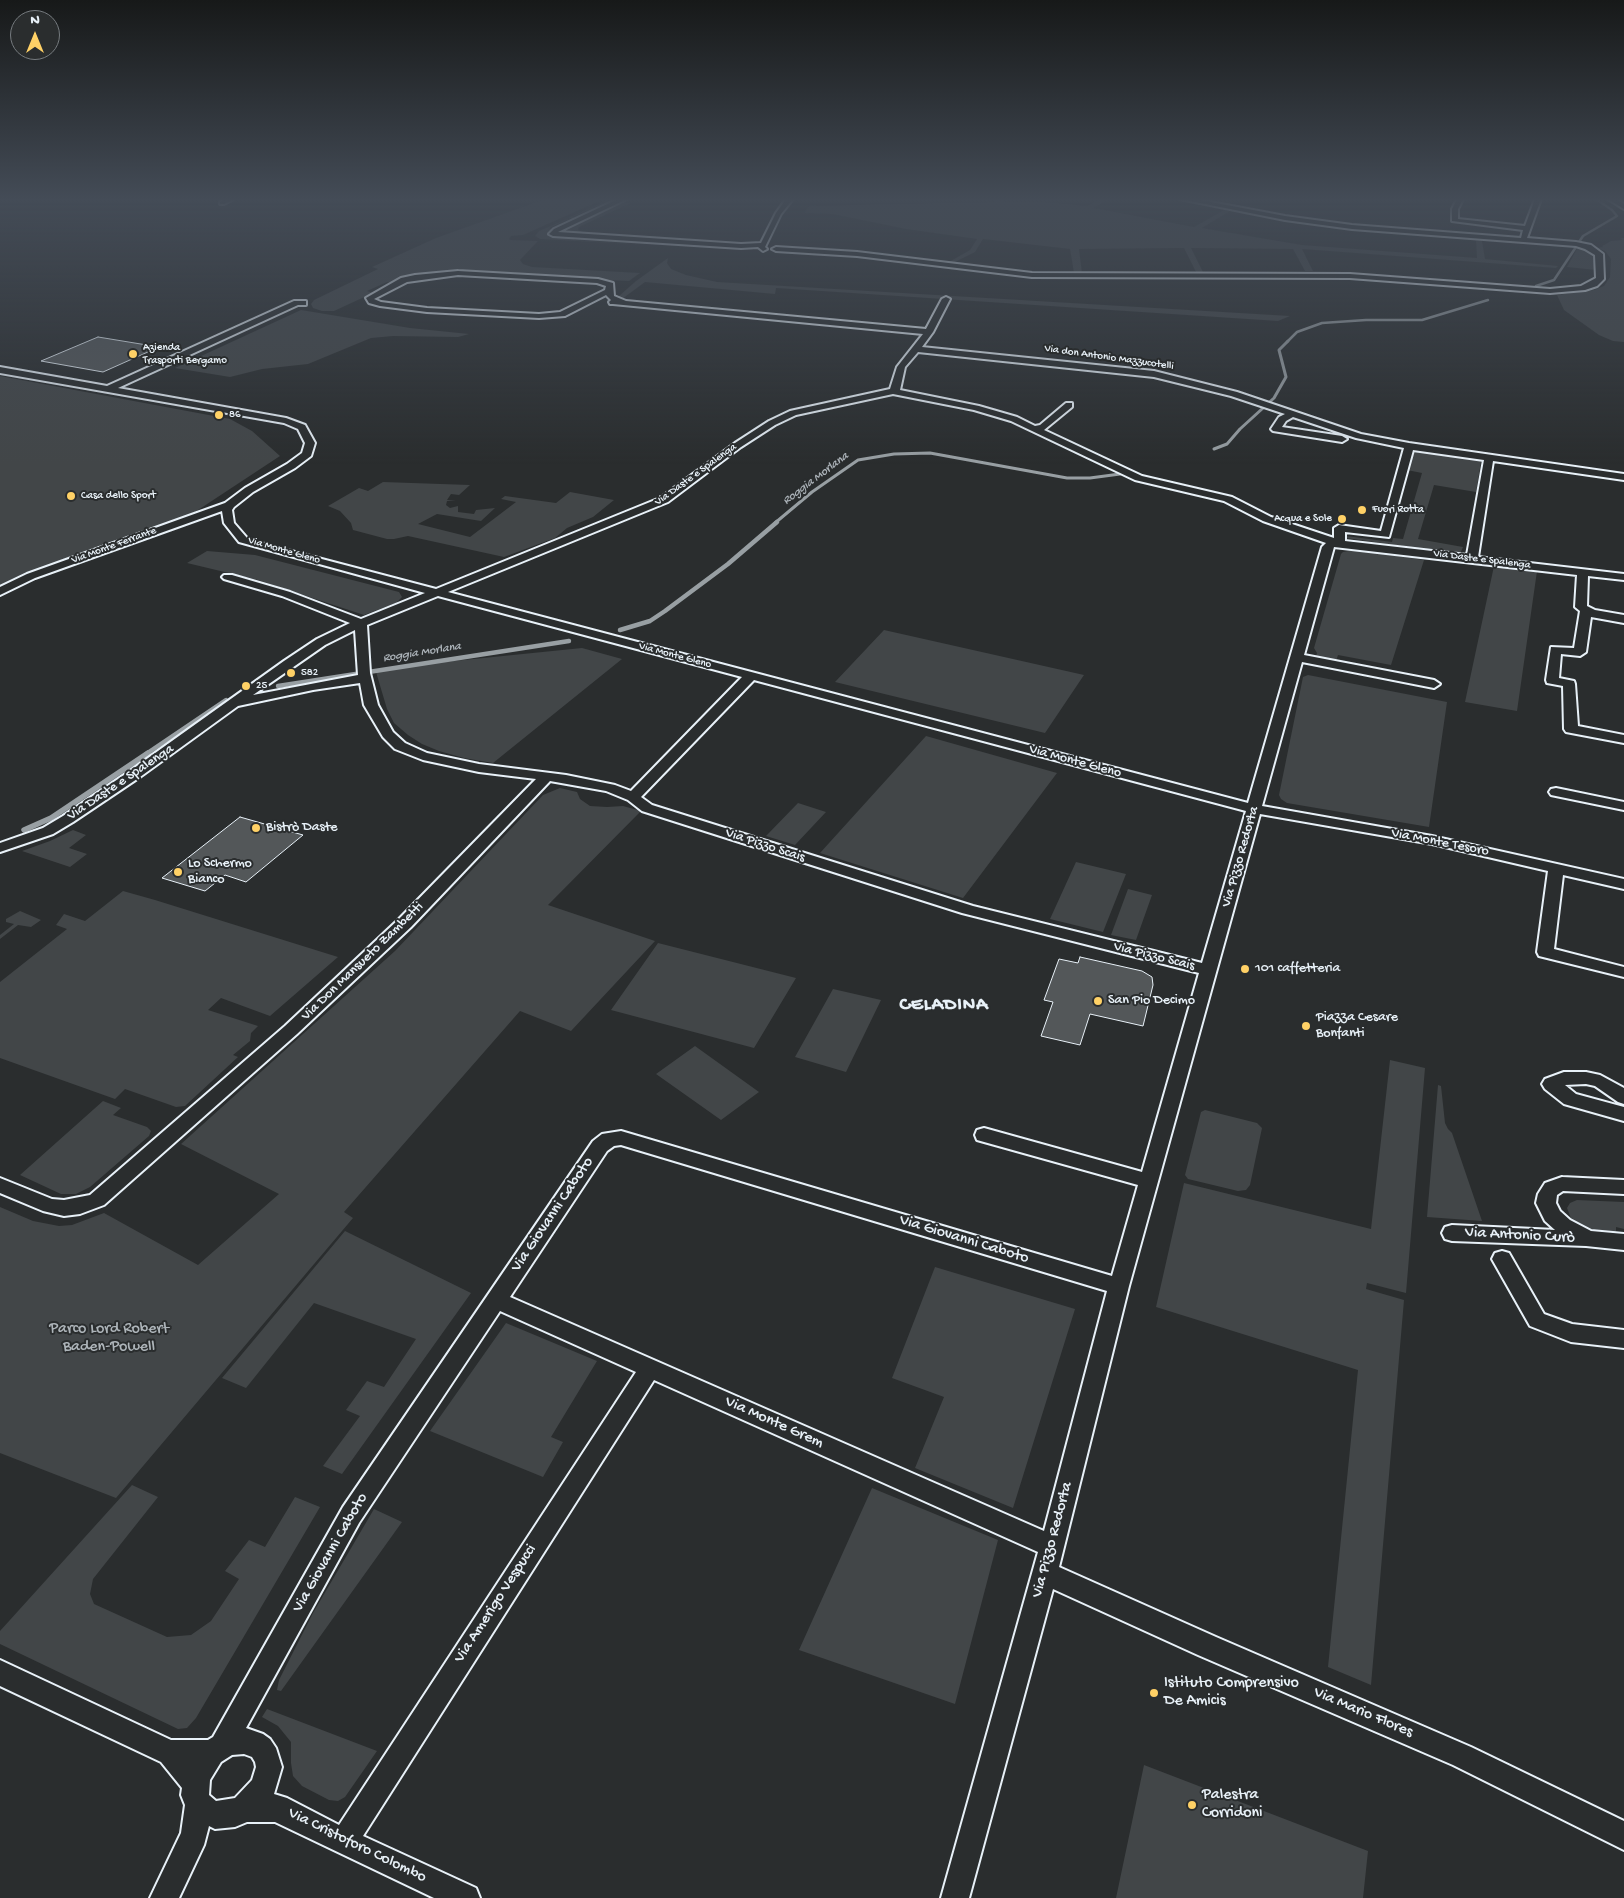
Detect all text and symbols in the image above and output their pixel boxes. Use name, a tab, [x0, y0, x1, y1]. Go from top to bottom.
north arrow	[10, 10, 60, 60]
text: N	[30, 12, 40, 29]
place label: Azienda Trasporti Bergamo	[143, 341, 227, 367]
street label: Via don Antonio Mazzucotelli	[1043, 342, 1175, 374]
marker: Azienda Trasporti Bergamo	[127, 348, 139, 360]
place label: 86	[229, 408, 241, 422]
marker: 86	[213, 409, 225, 421]
street label: Via Daste e Spalenga	[653, 441, 739, 509]
water label: Roggia Morlana	[780, 450, 852, 508]
place label: Casa dello Sport	[81, 489, 156, 503]
marker: Casa dello Sport	[65, 490, 77, 502]
place label: Fuori Rotta	[1372, 503, 1424, 517]
marker: Fuori Rotta	[1356, 504, 1368, 516]
place label: Acqua e Sole	[1274, 512, 1332, 526]
marker: Acqua e Sole	[1336, 513, 1348, 525]
street label: Via Monte Ferrante	[70, 525, 158, 567]
street label: Via Monte Gleno	[246, 534, 322, 568]
street label: Via Daste e Spalenga	[1433, 547, 1531, 573]
water label: Roggia Morlana	[382, 640, 462, 666]
street label: Via Monte Gleno	[637, 640, 713, 672]
place label: 582	[301, 666, 318, 680]
marker: 582	[285, 667, 297, 679]
place label: 25	[256, 679, 267, 693]
marker: 25	[240, 680, 252, 692]
street label: Via Daste e Spalenga	[65, 741, 177, 825]
street label: Via Monte Gleno	[1027, 742, 1123, 782]
street label: Via Pizzo Redorta	[1219, 805, 1263, 909]
place label: Bistrò Daste	[266, 820, 338, 836]
marker: Bistrò Daste	[250, 822, 262, 834]
street label: Via Pizzo Scais	[723, 825, 807, 867]
street label: Via Monte Tesoro	[1390, 825, 1490, 861]
place label: Lo Schermo Bianco	[188, 856, 252, 889]
marker: Lo Schermo Bianco	[172, 866, 184, 878]
street label: Via Don Mansueto Zambetti	[298, 899, 428, 1025]
street label: Via Pizzo Scais	[1112, 939, 1196, 975]
place label: 101 caffetteria	[1255, 961, 1340, 977]
marker: 101 caffetteria	[1239, 963, 1251, 975]
place label: San Pio Decimo	[1108, 993, 1195, 1009]
district label: CELADINA	[899, 995, 989, 1017]
marker: San Pio Decimo	[1092, 995, 1104, 1007]
place label: Piazza Cesare Bonfanti	[1316, 1010, 1398, 1042]
marker: Piazza Cesare Bonfanti	[1300, 1020, 1312, 1032]
street label: Via Giovanni Caboto	[507, 1154, 599, 1276]
street label: Via Giovanni Caboto	[897, 1211, 1031, 1269]
street label: Via Antonio Curò	[1464, 1224, 1576, 1248]
park label: Parco Lord Robert Baden-Powell	[49, 1320, 169, 1358]
street label: Via Monte Grem	[722, 1393, 826, 1453]
street label: Via Pizzo Redorta	[1028, 1480, 1078, 1600]
street label: Via Giovanni Caboto	[289, 1490, 373, 1616]
street label: Via Amerigo Vespucci	[451, 1541, 541, 1667]
place label: Istituto Comprensivo De Amicis	[1164, 1674, 1299, 1712]
street label: Via Mario Flores	[1310, 1683, 1416, 1743]
marker: Istituto Comprensivo De Amicis	[1148, 1687, 1160, 1699]
place label: Palestra Corridoni	[1202, 1786, 1263, 1824]
marker: Palestra Corridoni	[1186, 1799, 1198, 1811]
street label: Via Cristoforo Colombo	[285, 1804, 429, 1888]

